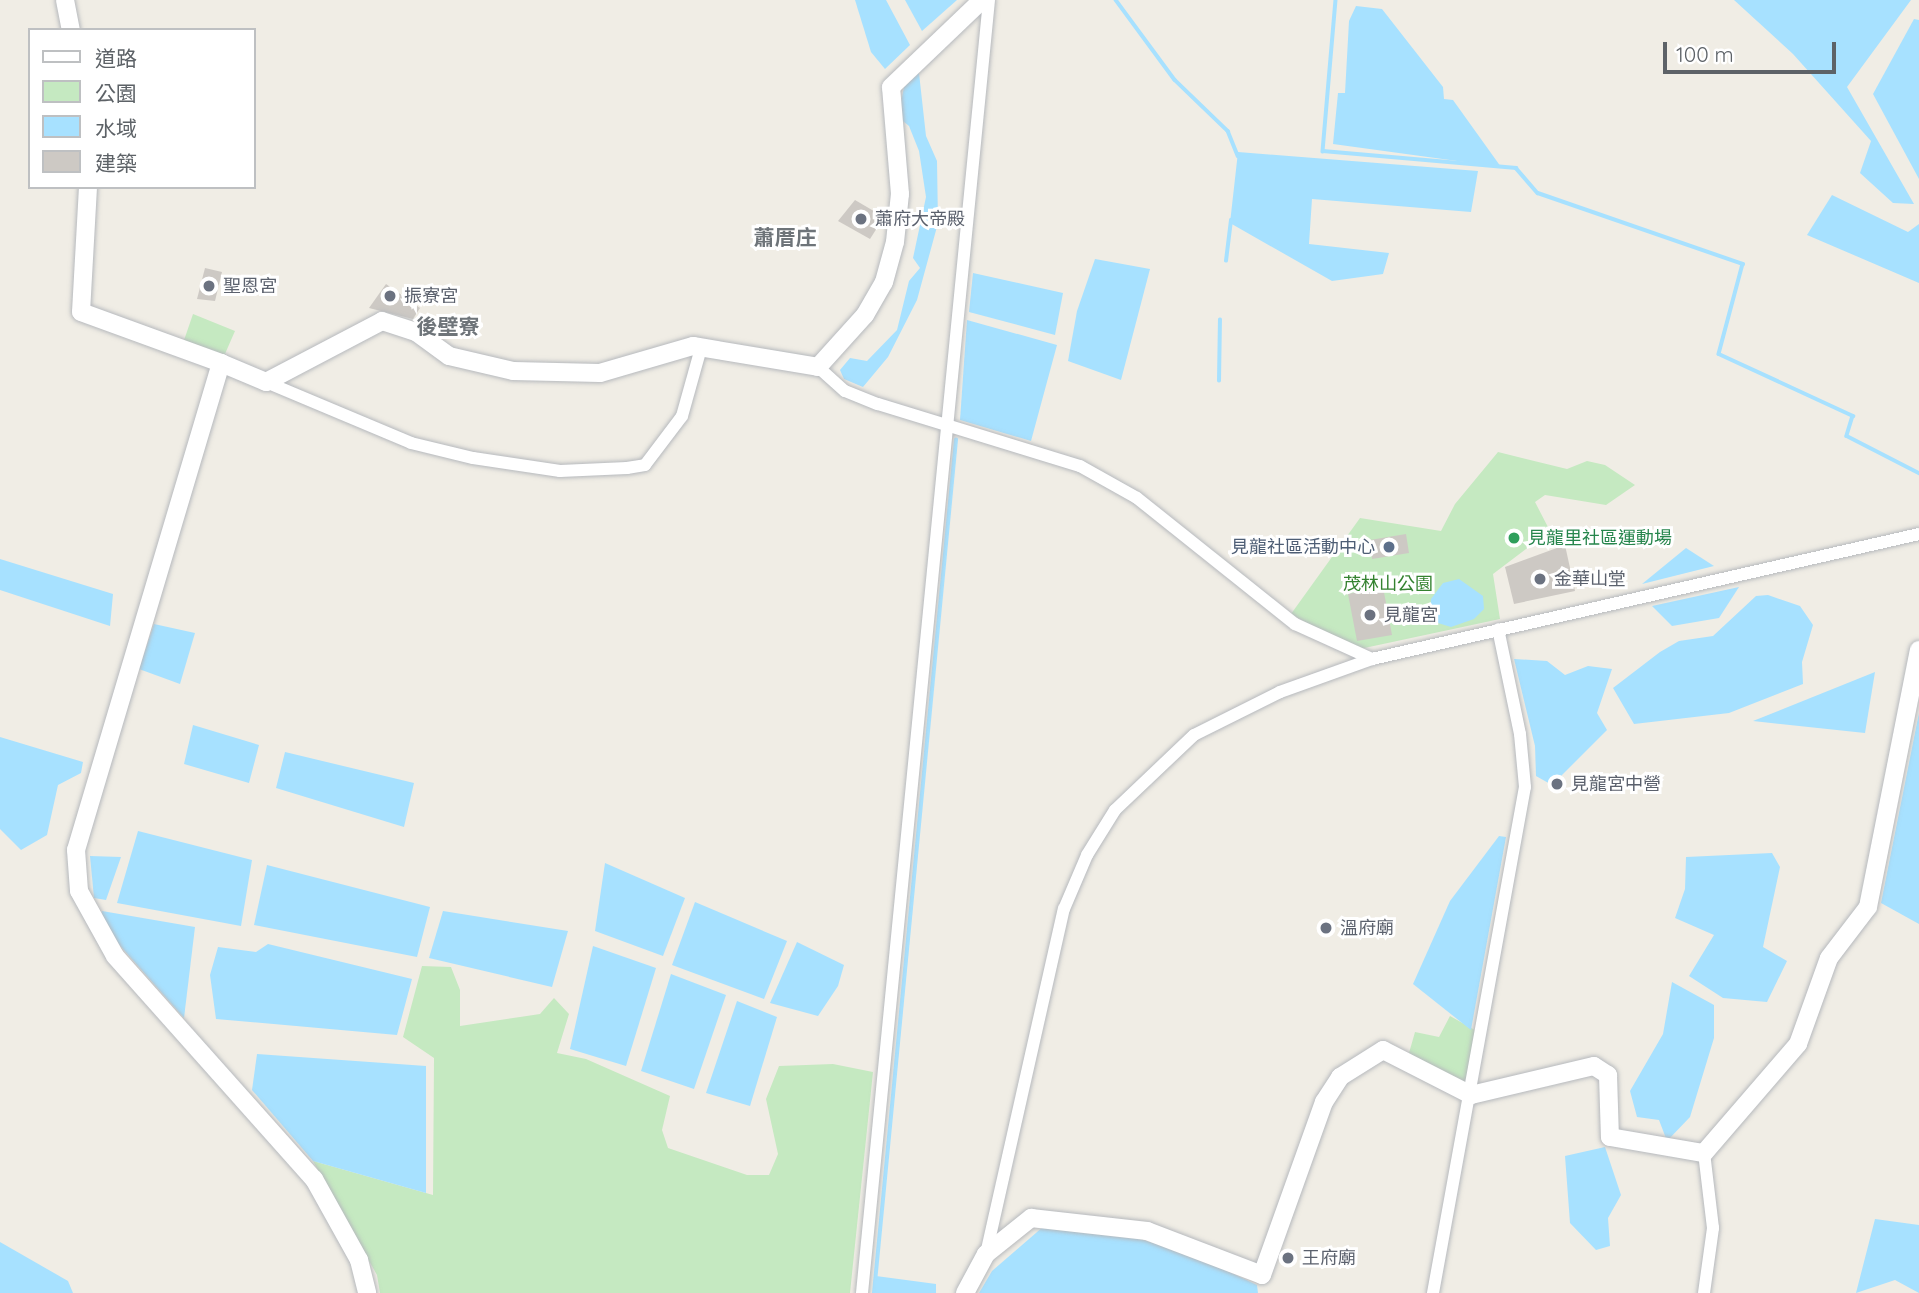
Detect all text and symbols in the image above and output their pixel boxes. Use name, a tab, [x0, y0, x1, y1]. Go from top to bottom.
legend	[28, 28, 256, 189]
scale bar	[1667, 28, 1840, 72]
text: 100 m	[1676, 41, 1734, 67]
text: 道路	[95, 45, 137, 71]
text: 公園	[95, 80, 137, 106]
text: 水域	[95, 115, 137, 141]
text: 建築	[95, 150, 137, 176]
place label: 蕭府大帝殿	[875, 208, 965, 230]
marker: 蕭府大帝殿	[853, 211, 869, 227]
district label: 蕭厝庄	[754, 224, 816, 250]
place label: 聖恩宮	[223, 275, 277, 297]
marker: 聖恩宮	[201, 278, 217, 294]
place label: 振寮宮	[404, 285, 458, 307]
marker: 振寮宮	[382, 288, 398, 304]
district label: 後壁寮	[417, 313, 479, 339]
place label: 見龍里社區運動場	[1528, 527, 1672, 549]
marker: 見龍里社區運動場	[1506, 530, 1522, 546]
place label: 見龍社區活動中心	[1231, 536, 1375, 558]
marker: 見龍社區活動中心	[1381, 539, 1397, 555]
place label: 金華山堂	[1554, 568, 1626, 590]
marker: 金華山堂	[1532, 571, 1548, 587]
park label: 茂林山公園	[1343, 573, 1433, 595]
place label: 見龍宮	[1384, 604, 1438, 626]
marker: 見龍宮	[1362, 607, 1378, 623]
place label: 見龍宮中營	[1571, 773, 1661, 795]
marker: 見龍宮中營	[1549, 776, 1565, 792]
place label: 溫府廟	[1340, 917, 1394, 939]
marker: 溫府廟	[1318, 920, 1334, 936]
place label: 王府廟	[1302, 1247, 1356, 1269]
marker: 王府廟	[1280, 1250, 1296, 1266]

